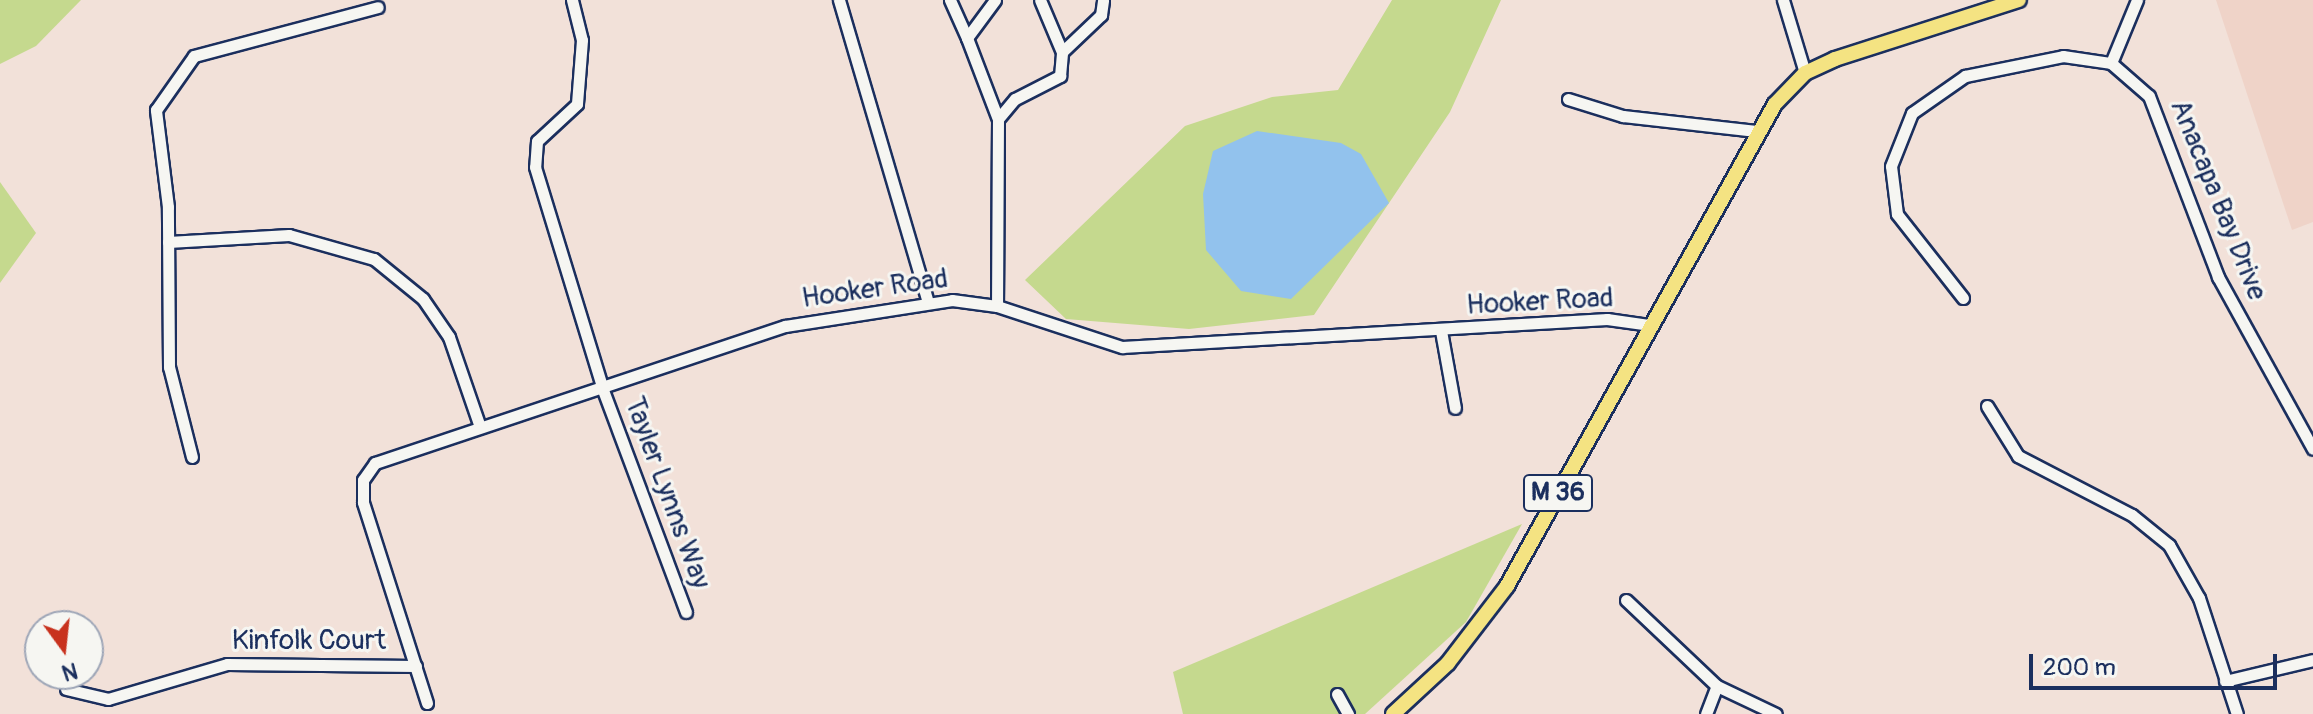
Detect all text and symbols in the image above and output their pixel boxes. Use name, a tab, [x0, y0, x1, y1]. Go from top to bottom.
street label: Anacapa Bay Drive	[2162, 95, 2274, 305]
street label: Hooker Road	[800, 262, 950, 316]
street label: Hooker Road	[1466, 281, 1614, 323]
street label: Tayler Lynns Way	[617, 392, 717, 594]
road number: M 36	[1522, 471, 1594, 515]
north arrow	[24, 610, 104, 690]
street label: Kinfolk Court	[232, 624, 386, 658]
scale bar	[2033, 638, 2281, 688]
text: 200 m	[2043, 653, 2116, 682]
text: N	[59, 656, 81, 687]

